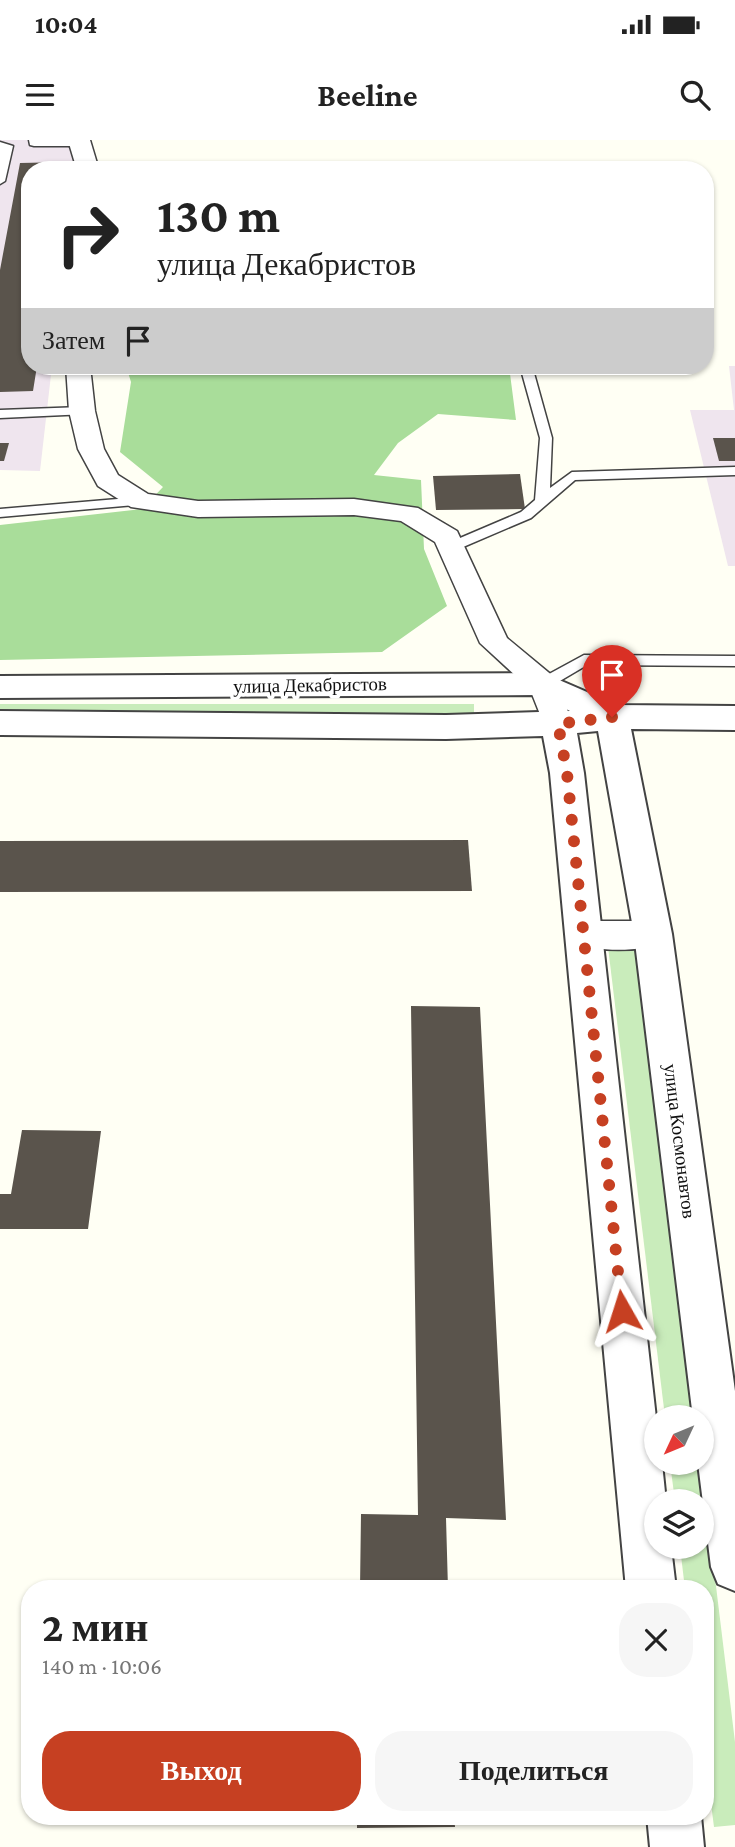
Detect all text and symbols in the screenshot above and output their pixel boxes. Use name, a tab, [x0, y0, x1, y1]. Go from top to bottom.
text: 10:04	[35, 10, 98, 39]
icon: menu	[21, 76, 59, 114]
icon: search	[676, 76, 714, 114]
text: Beeline	[317, 77, 418, 113]
text: 130 m	[157, 188, 280, 243]
icon: right	[42, 189, 133, 280]
text: улица Декабристов	[157, 246, 416, 282]
icon: arrive	[119, 322, 157, 360]
text: Затем	[42, 326, 105, 355]
pin	[582, 645, 642, 717]
icon: arrive	[593, 656, 631, 694]
street label: улица Декабристов	[233, 673, 387, 697]
street label: улица Космонавтов	[660, 1062, 700, 1220]
position arrow	[585, 1274, 659, 1348]
north arrow	[644, 1405, 714, 1475]
map controls	[644, 1405, 714, 1559]
button: layers	[644, 1489, 714, 1559]
text: 2 мин	[42, 1603, 149, 1650]
button: close	[619, 1603, 693, 1677]
text: 140 m · 10:06	[42, 1653, 162, 1679]
button: Выход	[42, 1731, 361, 1811]
button: Поделиться	[375, 1731, 693, 1811]

